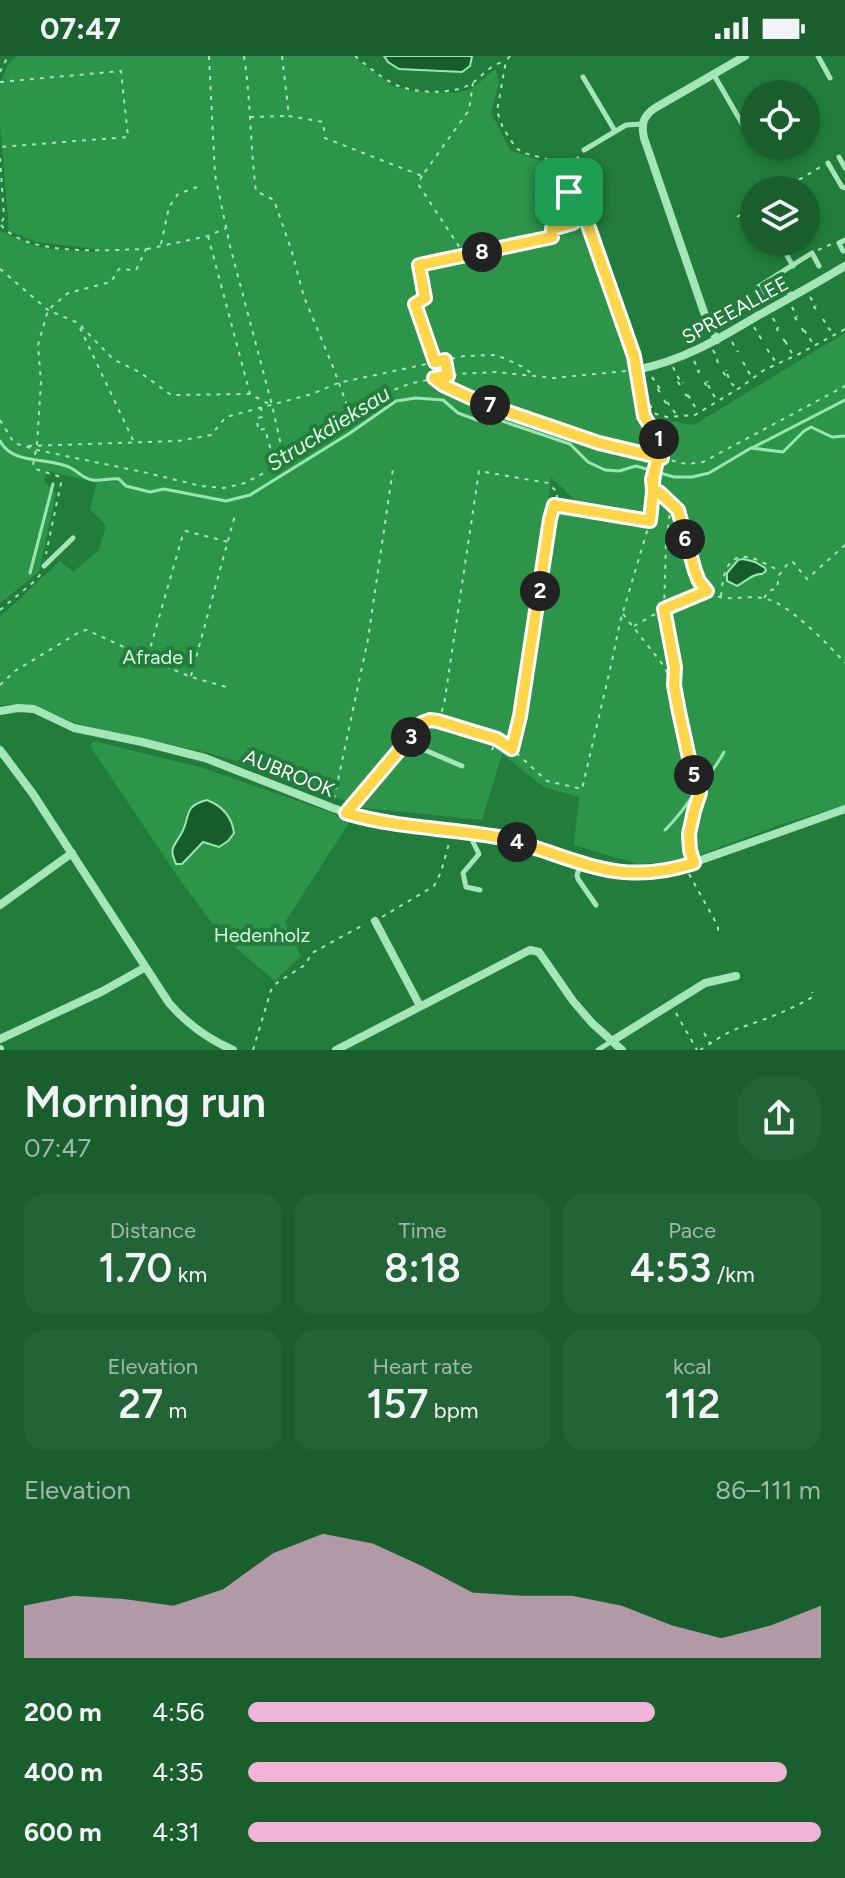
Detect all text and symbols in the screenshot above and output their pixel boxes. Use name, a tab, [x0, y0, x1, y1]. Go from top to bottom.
text: 07:47	[40, 10, 121, 47]
map controls	[740, 80, 820, 256]
button: locate	[740, 80, 820, 160]
pin	[535, 158, 603, 226]
icon: arrive	[547, 170, 591, 214]
button: layers	[740, 176, 820, 256]
pin: 8	[462, 232, 502, 272]
text: 8	[475, 238, 489, 265]
street label: SPREEALLEE	[678, 271, 792, 349]
water label: Struckdieksau	[262, 380, 395, 477]
pin: 7	[470, 385, 510, 425]
text: 7	[484, 391, 496, 418]
pin: 1	[639, 419, 679, 459]
text: 1	[654, 425, 664, 452]
pin: 6	[665, 519, 705, 559]
text: 6	[679, 525, 691, 552]
pin: 2	[520, 571, 560, 611]
text: 2	[534, 577, 546, 604]
park label: Afrade I	[123, 645, 193, 669]
pin: 3	[391, 717, 431, 757]
text: 3	[405, 723, 417, 750]
street label: AUBROOK	[240, 744, 339, 802]
pin: 5	[674, 755, 714, 795]
text: 5	[688, 761, 700, 788]
pin: 4	[497, 822, 537, 862]
text: 4	[510, 828, 524, 855]
park label: Hedenholz	[214, 923, 310, 947]
text: Morning run	[24, 1075, 266, 1128]
button: share	[737, 1076, 821, 1160]
text: 07:47	[24, 1132, 91, 1164]
text: Distance	[110, 1217, 196, 1244]
text: Time	[399, 1217, 446, 1244]
text: Pace	[668, 1217, 716, 1244]
text: 1.70	[99, 1244, 172, 1292]
text: 8:18	[384, 1244, 461, 1292]
text: 4:53	[630, 1244, 711, 1292]
text: km	[172, 1261, 207, 1288]
text: /km	[711, 1261, 755, 1288]
text: Elevation	[108, 1353, 198, 1380]
text: Heart rate	[373, 1353, 472, 1380]
text: kcal	[673, 1353, 711, 1380]
text: 27	[118, 1380, 163, 1428]
text: 157	[367, 1380, 428, 1428]
text: 112	[664, 1380, 720, 1428]
text: m	[163, 1397, 187, 1424]
text: bpm	[428, 1397, 478, 1424]
text: Elevation	[24, 1474, 131, 1506]
text: 86–111 m	[715, 1474, 821, 1506]
text: 200 m	[24, 1696, 102, 1728]
text: 4:56	[152, 1696, 204, 1728]
text: 400 m	[24, 1756, 103, 1788]
text: 4:35	[152, 1756, 204, 1788]
text: 600 m	[24, 1816, 102, 1848]
text: 4:31	[152, 1816, 200, 1848]

